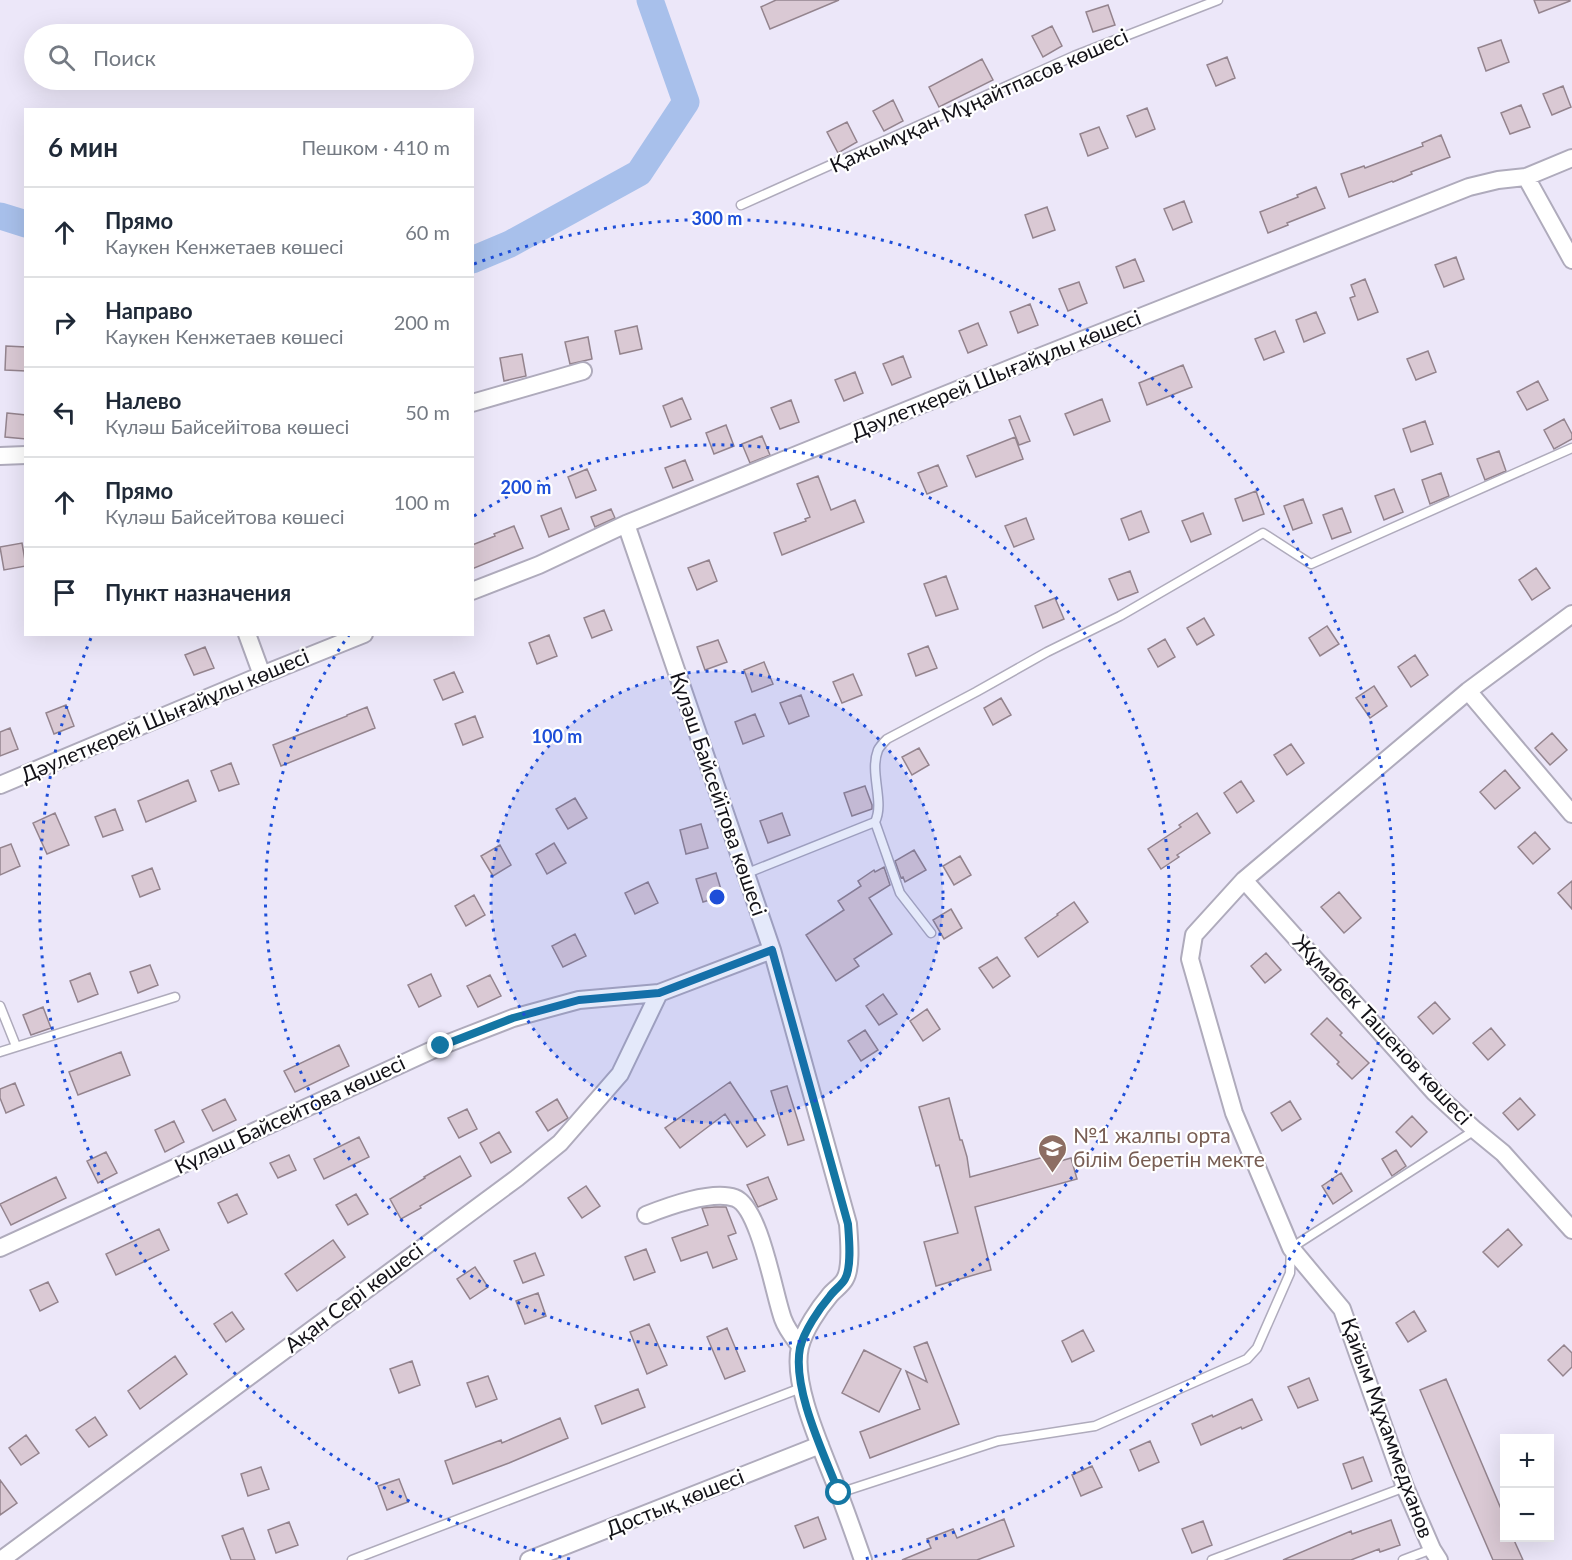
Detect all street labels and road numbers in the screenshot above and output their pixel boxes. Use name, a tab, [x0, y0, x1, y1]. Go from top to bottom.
street label: Қажымұқан Мұңайтпасов көшесі	[825, 22, 1131, 177]
street label: Дәулеткерей Шығайұлы көшесі	[847, 304, 1144, 443]
street label: Дәулеткерей Шығайұлы көшесі	[17, 642, 312, 787]
street label: Күләш Байсейітова көшесі	[666, 668, 773, 919]
street label: Жұмабек Ташенов көшесі	[1288, 929, 1478, 1129]
street label: Күләш Байсейтова көшесі	[170, 1049, 409, 1178]
street label: Ақан Сері көшесі	[279, 1237, 427, 1357]
street label: Қайым Мұхаммедханов	[1337, 1314, 1440, 1541]
street label: Достық көшесі	[602, 1463, 747, 1541]

